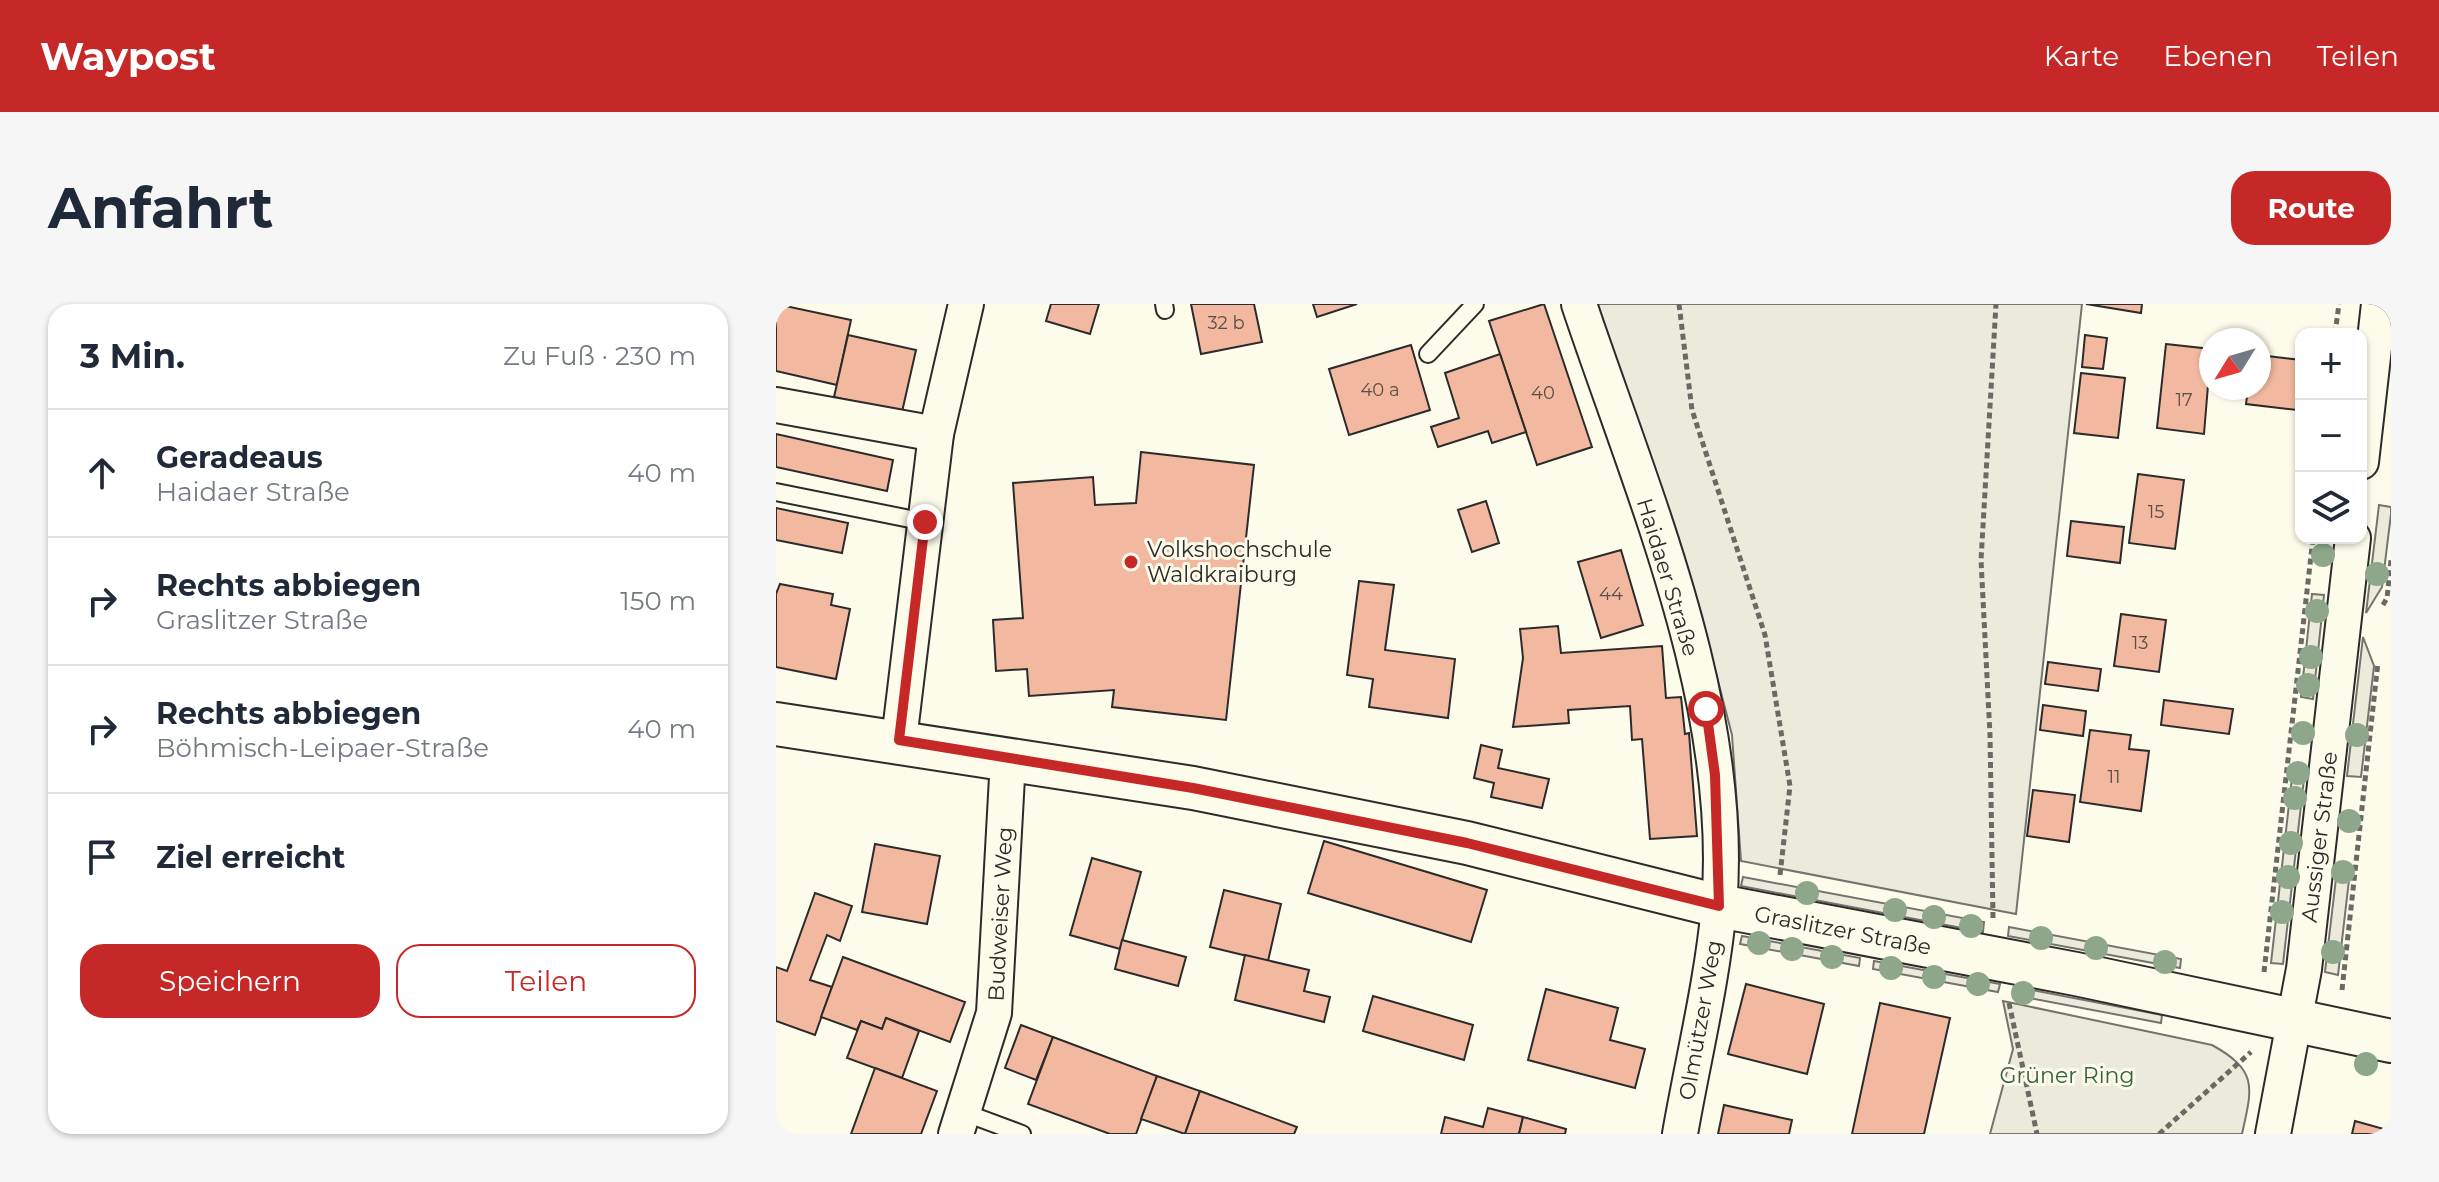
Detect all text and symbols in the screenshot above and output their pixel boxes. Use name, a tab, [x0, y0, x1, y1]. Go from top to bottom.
text: Waypost	[40, 33, 216, 80]
text: Karte	[2044, 39, 2119, 73]
text: Ebenen	[2163, 39, 2273, 73]
text: Teilen	[2317, 39, 2399, 73]
button: Route	[2231, 171, 2391, 245]
text: Anfahrt	[48, 174, 273, 242]
house number: 32 b	[1207, 312, 1245, 334]
north arrow	[2199, 328, 2271, 400]
map controls	[2295, 328, 2367, 544]
button: +	[2295, 328, 2367, 400]
text: 3 Min.	[80, 335, 185, 377]
text: Zu Fuß · 230 m	[503, 340, 696, 372]
house number: 40 a	[1360, 379, 1400, 401]
house number: 40	[1531, 382, 1555, 404]
house number: 17	[2175, 389, 2193, 411]
button: −	[2295, 400, 2367, 472]
text: Geradeaus	[156, 439, 323, 476]
icon: ahead	[80, 451, 124, 495]
text: 40 m	[627, 457, 696, 489]
button: layers	[2295, 472, 2367, 544]
text: Haidaer Straße	[156, 476, 350, 508]
street label: Haidaer Straße	[1631, 495, 1704, 659]
house number: 15	[2148, 501, 2164, 523]
route end	[907, 504, 943, 540]
place label: Volkshochschule Waldkraiburg	[1147, 536, 1332, 588]
marker: Volkshochschule Waldkraiburg	[1122, 553, 1140, 571]
text: Rechts abbiegen	[156, 567, 421, 604]
icon: right	[80, 579, 124, 623]
house number: 44	[1599, 583, 1623, 605]
text: 150 m	[620, 585, 696, 617]
text: Graslitzer Straße	[156, 604, 368, 636]
house number: 13	[2132, 632, 2148, 654]
route start	[1688, 691, 1724, 727]
text: Rechts abbiegen	[156, 695, 421, 732]
icon: right	[80, 707, 124, 751]
text: 40 m	[627, 713, 696, 745]
text: Böhmisch-Leipaer-Straße	[156, 732, 489, 764]
street label: Aussiger Straße	[2296, 750, 2343, 924]
house number: 11	[2108, 766, 2121, 788]
street label: Budweiser Weg	[982, 826, 1019, 1002]
icon: arrive	[80, 835, 124, 879]
text: Ziel erreicht	[156, 839, 345, 876]
street label: Graslitzer Straße	[1752, 900, 1934, 961]
street label: Olmützer Weg	[1673, 938, 1728, 1102]
button: Speichern	[80, 944, 380, 1018]
button: Teilen	[396, 944, 696, 1018]
park label: Grüner Ring	[1999, 1062, 2135, 1089]

